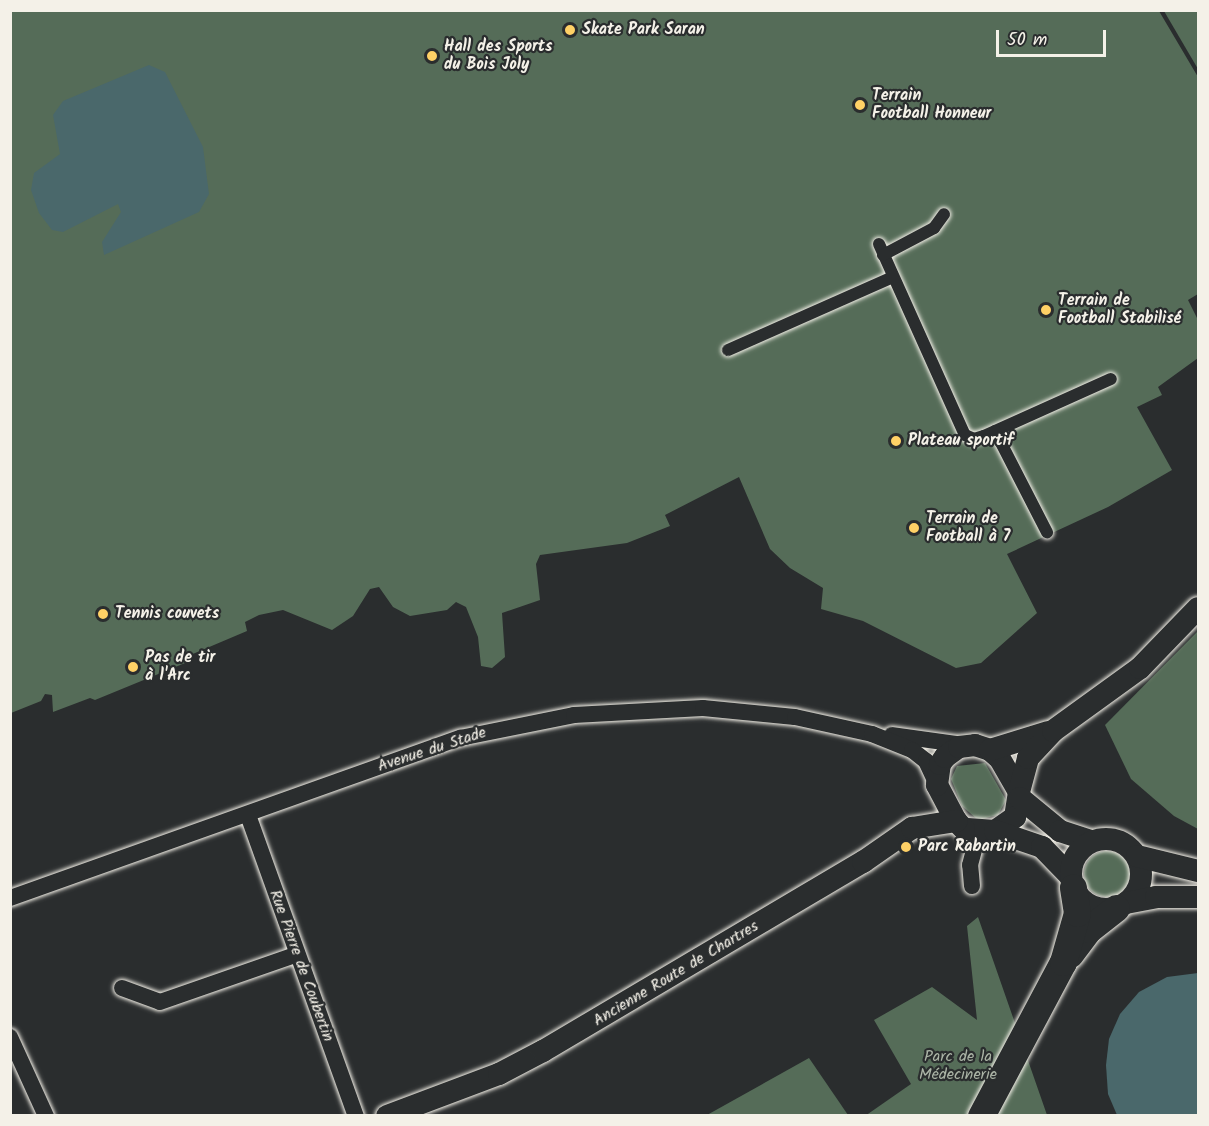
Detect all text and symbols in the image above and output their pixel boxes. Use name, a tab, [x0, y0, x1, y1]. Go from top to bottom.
scale bar	[999, 18, 1108, 56]
place label: Skate Park Saran	[582, 20, 705, 40]
marker: Skate Park Saran	[563, 23, 577, 37]
text: 50 m	[1007, 26, 1047, 55]
place label: Hall des Sports du Bois Joly	[444, 37, 553, 75]
marker: Hall des Sports du Bois Joly	[425, 49, 439, 63]
place label: Terrain Football Honneur	[872, 86, 991, 124]
marker: Terrain Football Honneur	[853, 98, 867, 112]
place label: Terrain de Football Stabilisé	[1058, 291, 1181, 329]
marker: Terrain de Football Stabilisé	[1039, 303, 1053, 317]
place label: Plateau sportif	[908, 431, 1014, 451]
marker: Plateau sportif	[889, 434, 903, 448]
place label: Terrain de Football à 7	[926, 509, 1010, 547]
marker: Terrain de Football à 7	[907, 521, 921, 535]
place label: Tennis couvets	[115, 604, 219, 624]
marker: Tennis couvets	[96, 607, 110, 621]
place label: Pas de tir à l'Arc	[145, 648, 215, 686]
marker: Pas de tir à l'Arc	[126, 660, 140, 674]
street label: Avenue du Stade	[375, 723, 489, 777]
place label: Parc Rabartin	[918, 837, 1016, 857]
marker: Parc Rabartin	[899, 840, 913, 854]
street label: Rue Pierre de Coubertin	[265, 887, 337, 1045]
street label: Ancienne Route de Chartres	[590, 917, 762, 1031]
park label: Parc de la Médecinerie	[919, 1047, 997, 1085]

